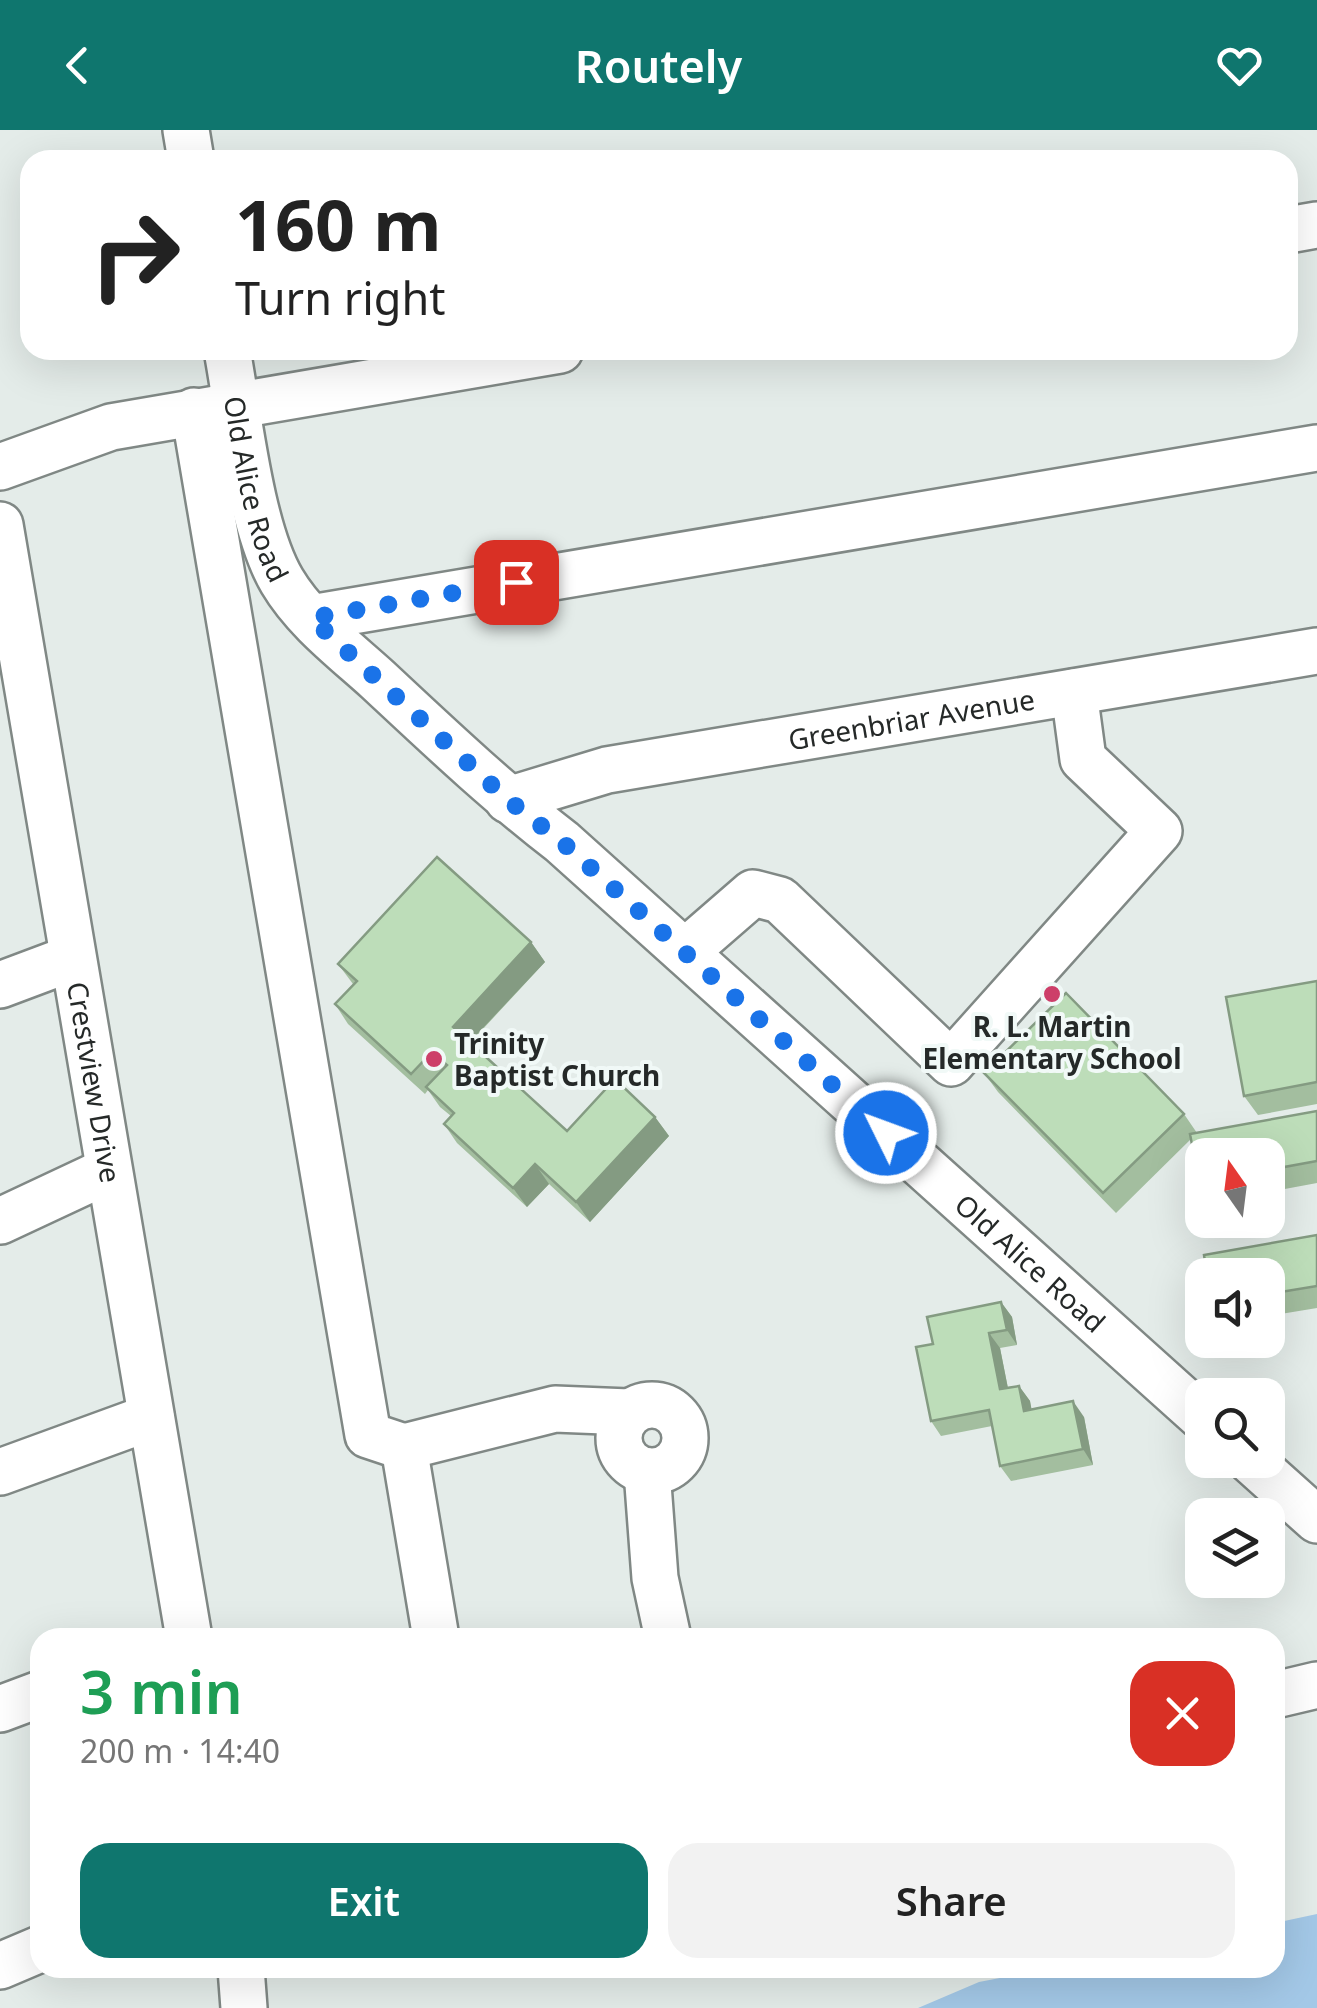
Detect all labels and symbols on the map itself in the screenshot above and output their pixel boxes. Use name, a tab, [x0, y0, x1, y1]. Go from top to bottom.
street label: Old Alice Road	[216, 393, 298, 588]
pin	[474, 540, 559, 625]
street label: Greenbriar Avenue	[785, 680, 1037, 758]
street label: Crestview Drive	[59, 979, 130, 1185]
marker: R. L. Martin Elementary School	[1041, 983, 1063, 1005]
place label: R. L. Martin Elementary School	[922, 1007, 1182, 1077]
place label: Trinity Baptist Church	[454, 1024, 660, 1094]
marker: Trinity Baptist Church	[423, 1048, 445, 1070]
position arrow	[834, 1081, 938, 1185]
north arrow	[1185, 1138, 1285, 1238]
street label: Old Alice Road	[947, 1185, 1114, 1340]

